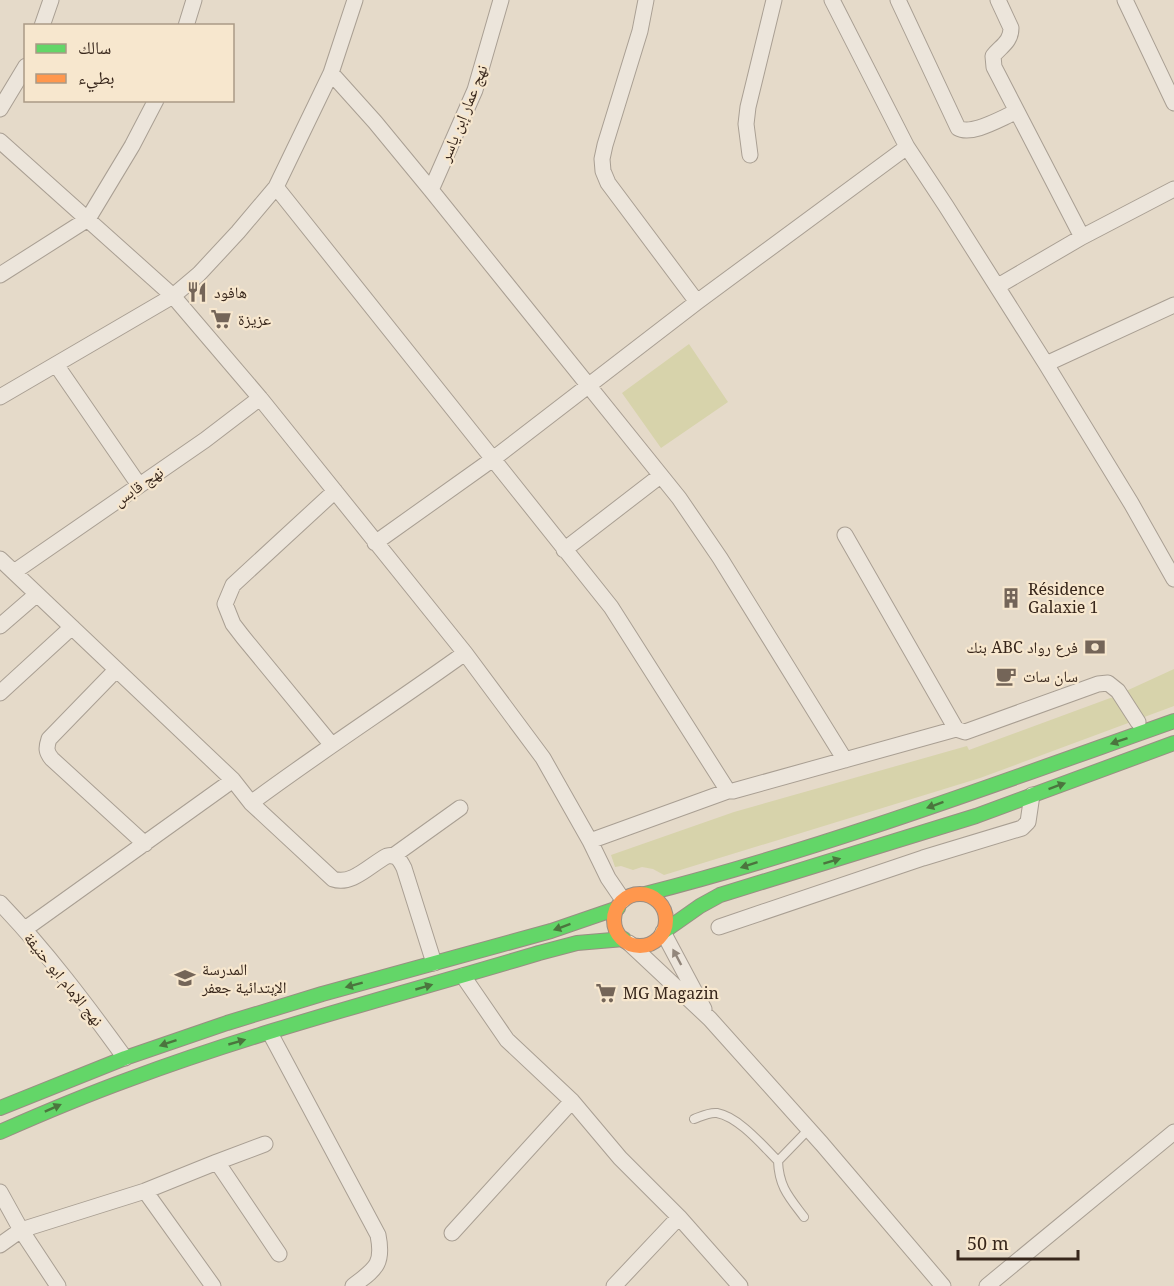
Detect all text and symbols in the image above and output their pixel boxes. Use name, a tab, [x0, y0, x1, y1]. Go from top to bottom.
legend	[24, 24, 234, 102]
text: سالك	[78, 35, 111, 59]
street label: نهج عمار إبن ياسر	[433, 61, 492, 166]
text: بطيء	[78, 65, 115, 93]
restaurant icon: هافود	[185, 280, 209, 304]
place label: هافود	[214, 281, 247, 303]
supermarket icon: عزيزة	[209, 307, 233, 331]
place label: عزيزة	[238, 308, 271, 330]
street label: نهج قابس	[108, 461, 168, 511]
place label: Résidence Galaxie 1	[1028, 578, 1105, 618]
building icon: Résidence Galaxie 1	[999, 586, 1023, 610]
bank icon: بنك ABC فرع رواد	[1083, 635, 1107, 659]
place label: بنك ABC فرع رواد	[966, 636, 1078, 658]
cafe icon: سان سات	[994, 664, 1018, 688]
place label: سان سات	[1023, 665, 1078, 687]
one-way arrow	[1110, 736, 1128, 746]
one-way arrow	[1048, 781, 1066, 791]
one-way arrow	[926, 801, 944, 811]
one-way arrow	[823, 856, 841, 865]
one-way arrow	[740, 861, 758, 871]
one-way arrow	[553, 923, 571, 933]
street label: نهج الإمام ابو حنيفة	[19, 928, 109, 1030]
one-way arrow	[672, 948, 682, 965]
place label: المدرسة الإبتدائية جعفر	[201, 958, 287, 998]
school or university icon: المدرسة الإبتدائية جعفر	[173, 966, 197, 990]
one-way arrow	[345, 981, 363, 990]
supermarket icon: MG Magazin	[594, 981, 618, 1005]
one-way arrow	[415, 982, 433, 992]
place label: MG Magazin	[623, 982, 719, 1004]
one-way arrow	[228, 1037, 246, 1046]
one-way arrow	[159, 1038, 177, 1048]
one-way arrow	[45, 1103, 63, 1113]
scale bar	[958, 1223, 1078, 1261]
text: 50 m	[967, 1231, 1009, 1255]

